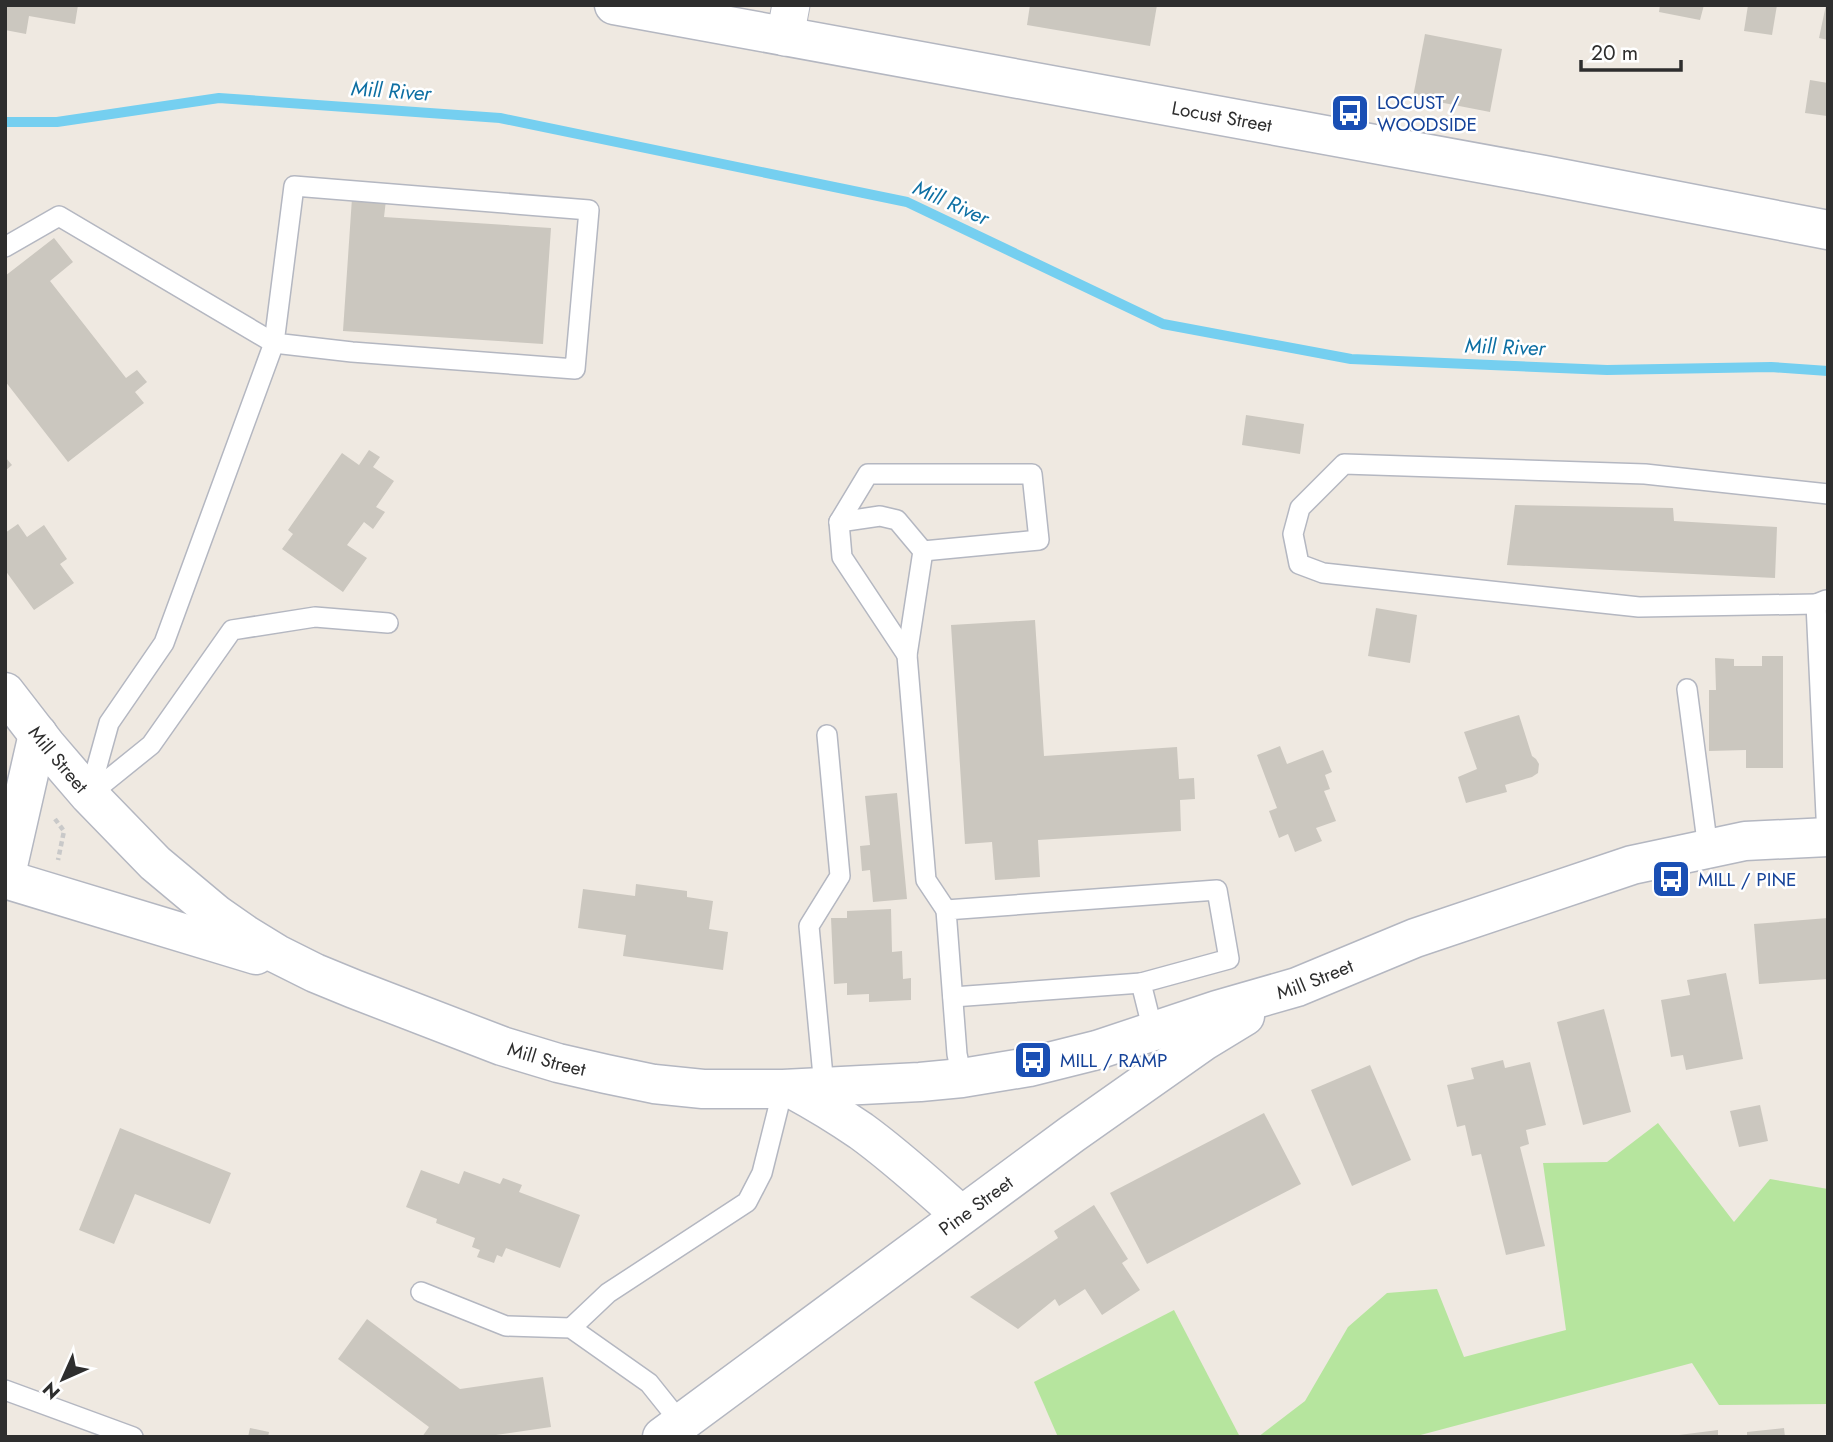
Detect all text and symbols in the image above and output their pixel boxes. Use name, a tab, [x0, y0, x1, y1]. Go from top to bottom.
scale bar	[1581, 28, 1681, 72]
text: 20 m	[1591, 38, 1638, 68]
water label: Mill River	[350, 73, 433, 109]
place label: LOCUST / WOODSIDE	[1377, 89, 1477, 138]
bus stop icon: LOCUST / WOODSIDE	[1329, 92, 1371, 134]
street label: Locust Street	[1170, 94, 1275, 139]
water label: Mill River	[908, 173, 995, 233]
water label: Mill River	[1464, 331, 1547, 363]
street label: Mill Street	[22, 720, 95, 799]
bus stop icon: MILL / PINE	[1650, 858, 1692, 900]
place label: MILL / PINE	[1698, 866, 1797, 893]
street label: Mill Street	[1273, 952, 1358, 1006]
street label: Mill Street	[504, 1035, 589, 1083]
bus stop icon: MILL / RAMP	[1012, 1039, 1054, 1081]
place label: MILL / RAMP	[1060, 1047, 1167, 1074]
street label: Pine Street	[933, 1168, 1019, 1242]
north arrow	[28, 1344, 98, 1414]
text: N	[36, 1376, 66, 1406]

